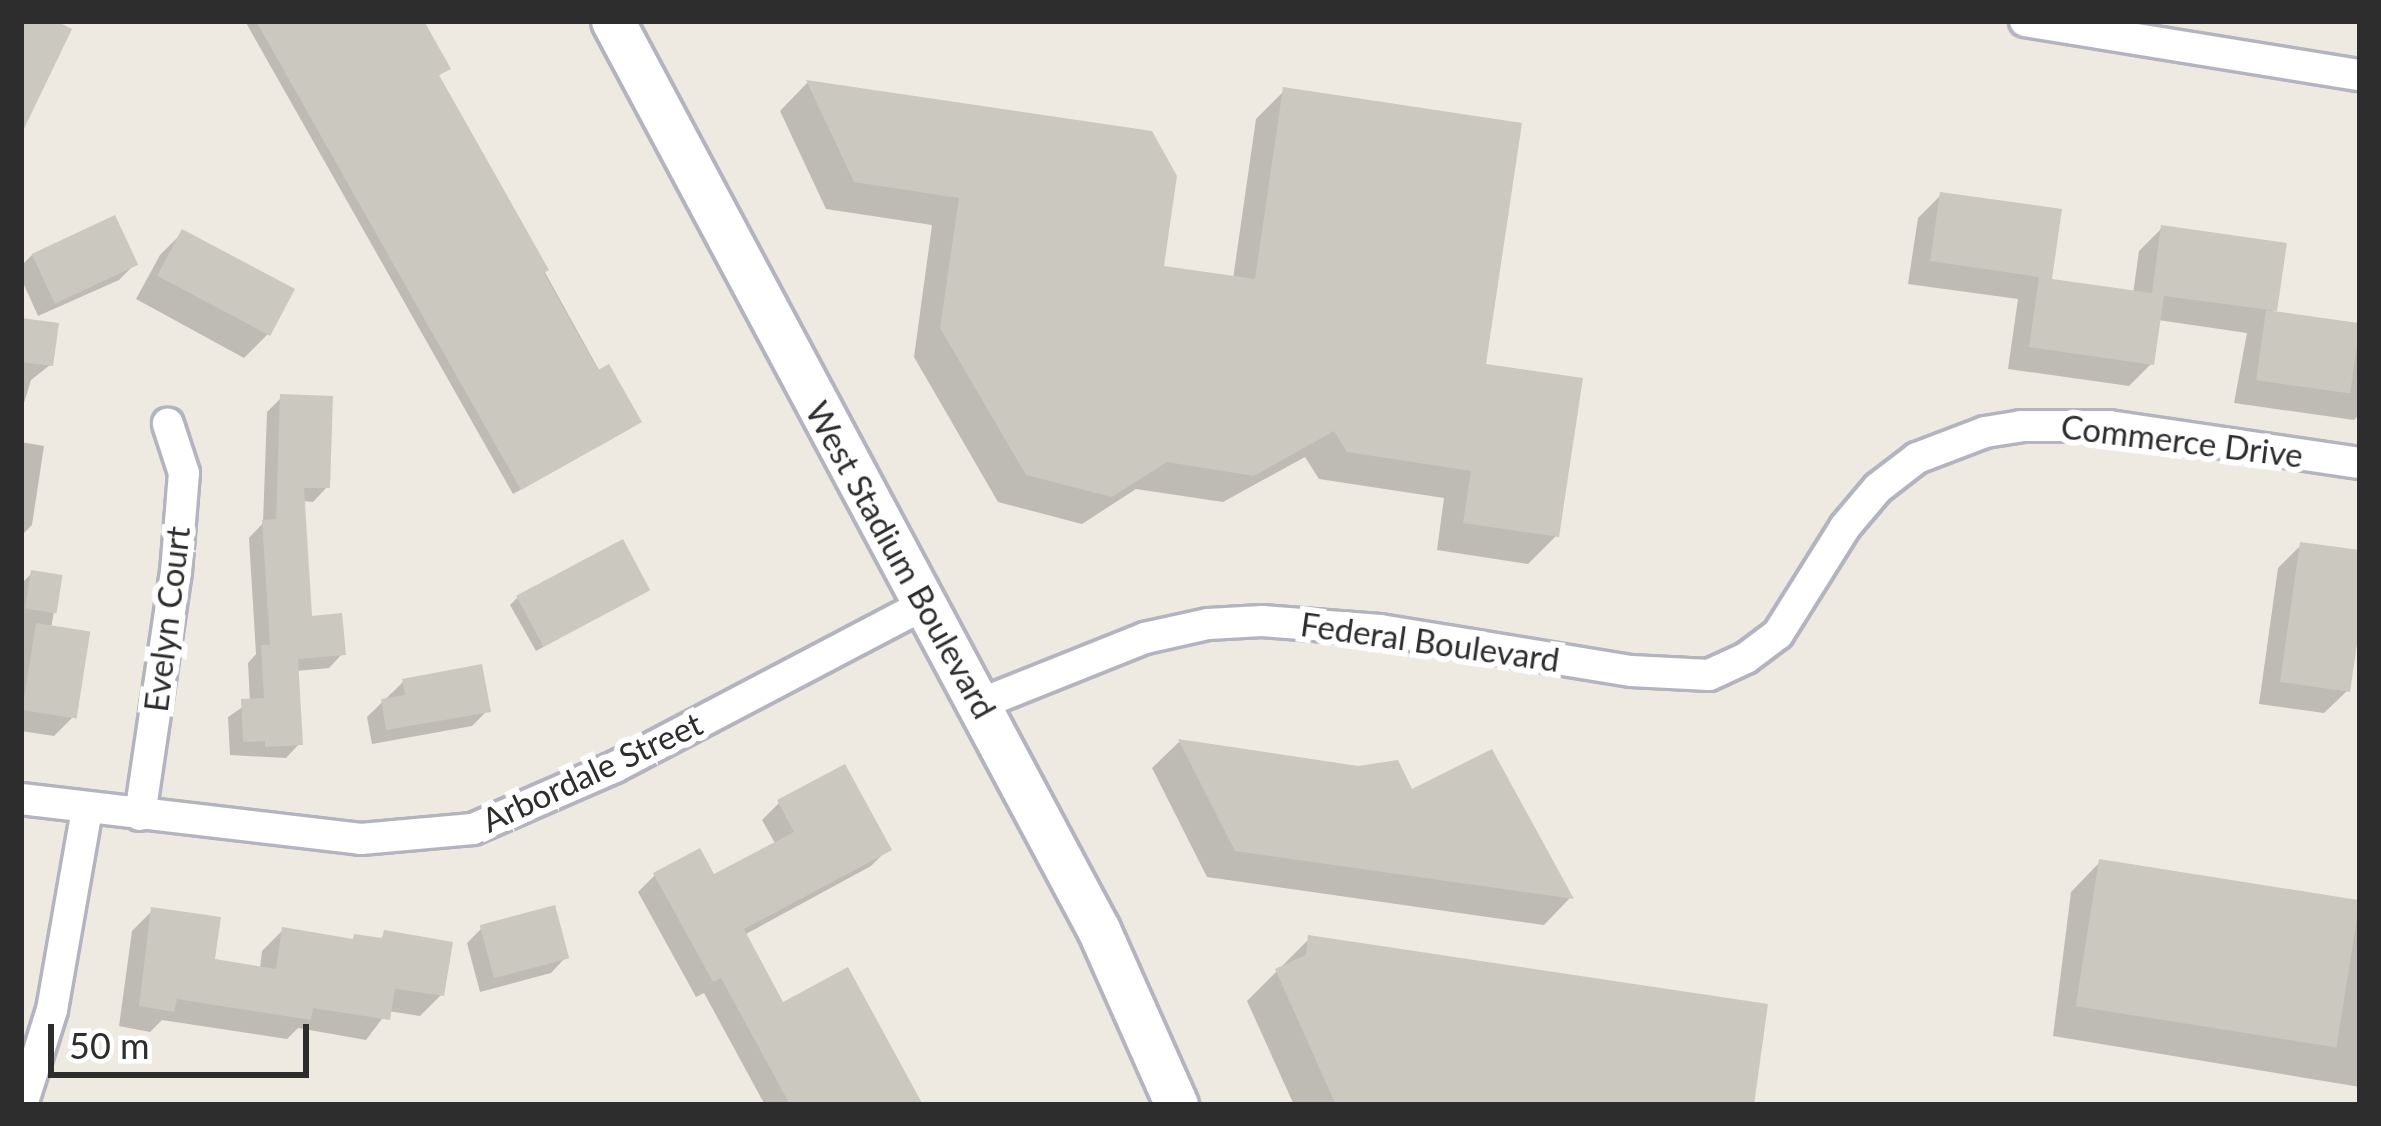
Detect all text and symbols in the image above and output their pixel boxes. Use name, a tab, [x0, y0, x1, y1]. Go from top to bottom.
street label: West Stadium Boulevard	[797, 395, 1005, 725]
street label: Commerce Drive	[2059, 407, 2305, 475]
street label: Evelyn Court	[136, 524, 198, 714]
street label: Federal Boulevard	[1298, 604, 1562, 680]
street label: Arbordale Street	[476, 704, 708, 840]
scale bar	[54, 1000, 315, 1074]
text: 50 m	[69, 1023, 150, 1067]

